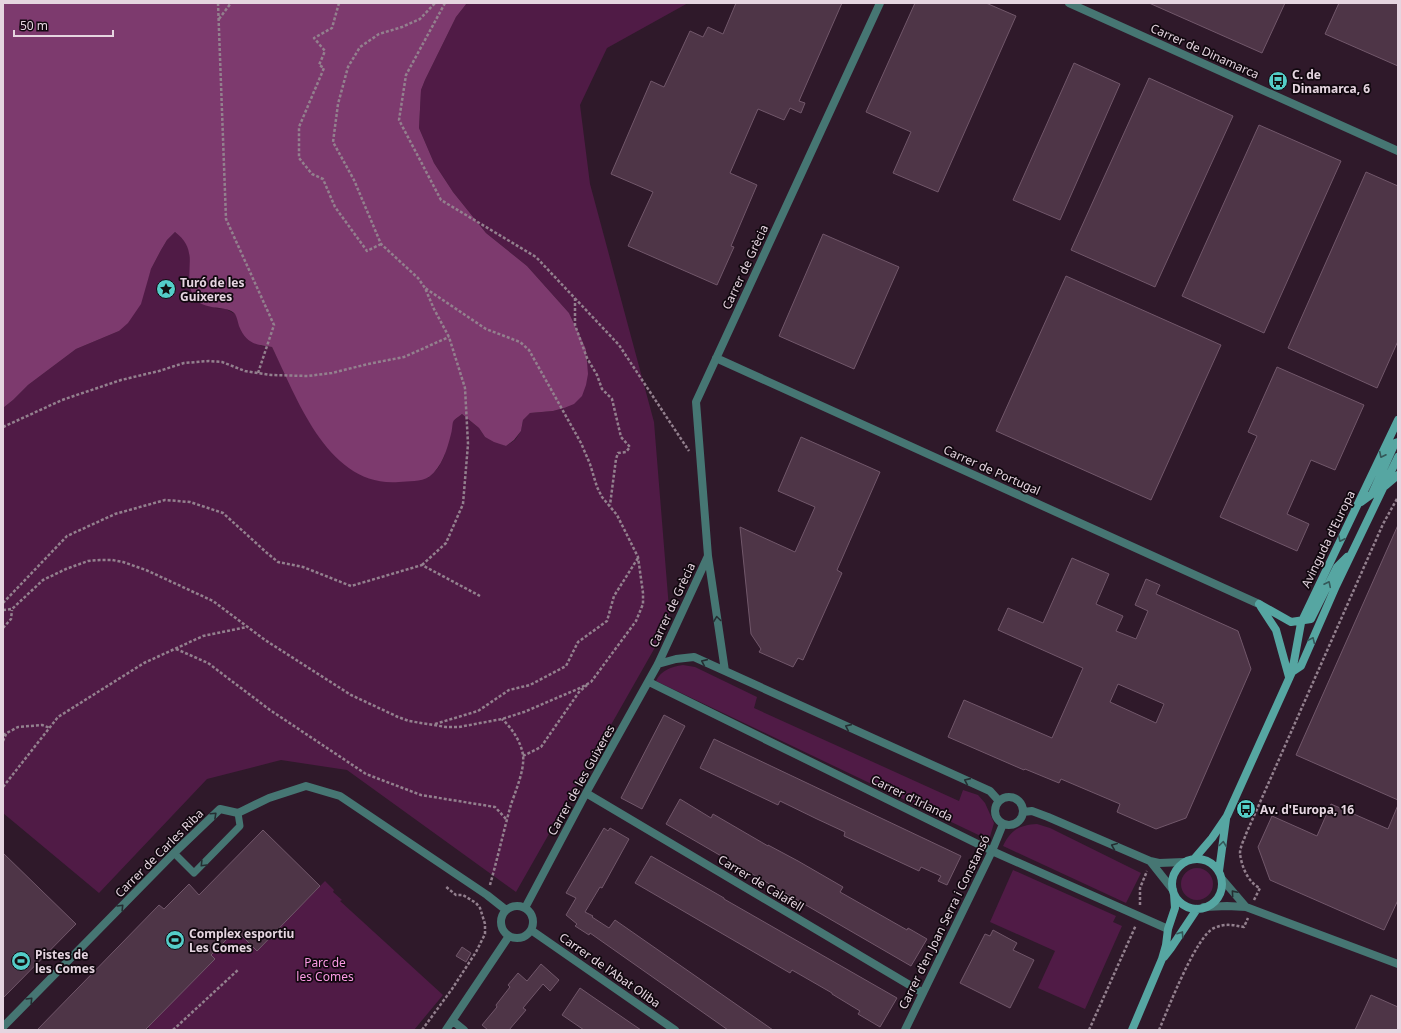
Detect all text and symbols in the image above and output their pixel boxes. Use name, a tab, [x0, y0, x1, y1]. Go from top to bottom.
scale bar	[14, 12, 113, 38]
text: 50 m	[20, 17, 48, 34]
street label: Carrer de Dinamarca	[1148, 19, 1262, 83]
place label: C. de Dinamarca, 6	[1292, 66, 1370, 97]
bus stop icon: C. de Dinamarca, 6	[1267, 70, 1289, 92]
street label: Carrer de Grècia	[718, 222, 772, 312]
place label: Turó de les Guixeres	[180, 274, 245, 305]
place icon: Turó de les Guixeres	[155, 278, 177, 300]
street label: Carrer de Portugal	[941, 441, 1043, 499]
one-way arrow	[1379, 451, 1387, 459]
street label: Avinguda d'Europa	[1297, 487, 1359, 591]
one-way arrow	[1339, 535, 1346, 542]
street label: Carrer de Grècia	[645, 560, 699, 650]
one-way arrow	[1323, 581, 1331, 588]
one-way arrow	[713, 616, 722, 622]
one-way arrow	[1307, 636, 1315, 644]
one-way arrow	[701, 659, 709, 667]
street label: Carrer de les Guixeres	[543, 721, 619, 838]
one-way arrow	[845, 724, 853, 732]
street label: Carrer d'Irlanda	[868, 771, 956, 825]
one-way arrow	[963, 778, 971, 786]
bus stop icon: Av. d'Europa, 16	[1235, 798, 1257, 820]
place label: Av. d'Europa, 16	[1260, 801, 1354, 818]
street label: Carrer de Carles Riba	[111, 805, 207, 901]
one-way arrow	[209, 813, 217, 820]
street label: Carrer d'en Joan Serra i Constansó	[894, 832, 994, 1012]
one-way arrow	[1218, 840, 1227, 847]
one-way arrow	[1111, 843, 1119, 851]
street label: Carrer de Calafell	[715, 851, 807, 915]
one-way arrow	[200, 859, 208, 867]
one-way arrow	[1231, 890, 1238, 897]
one-way arrow	[116, 904, 124, 912]
place label: Complex esportiu Les Comes	[189, 925, 294, 956]
sports icon: Complex esportiu Les Comes	[164, 929, 186, 951]
street label: Carrer de l'Abat Oliba	[556, 929, 664, 1011]
one-way arrow	[1176, 932, 1183, 939]
place label: Pistes de les Comes	[35, 946, 95, 977]
sports icon: Pistes de les Comes	[10, 950, 32, 972]
park label: Parc de les Comes	[296, 954, 354, 985]
one-way arrow	[25, 997, 33, 1005]

